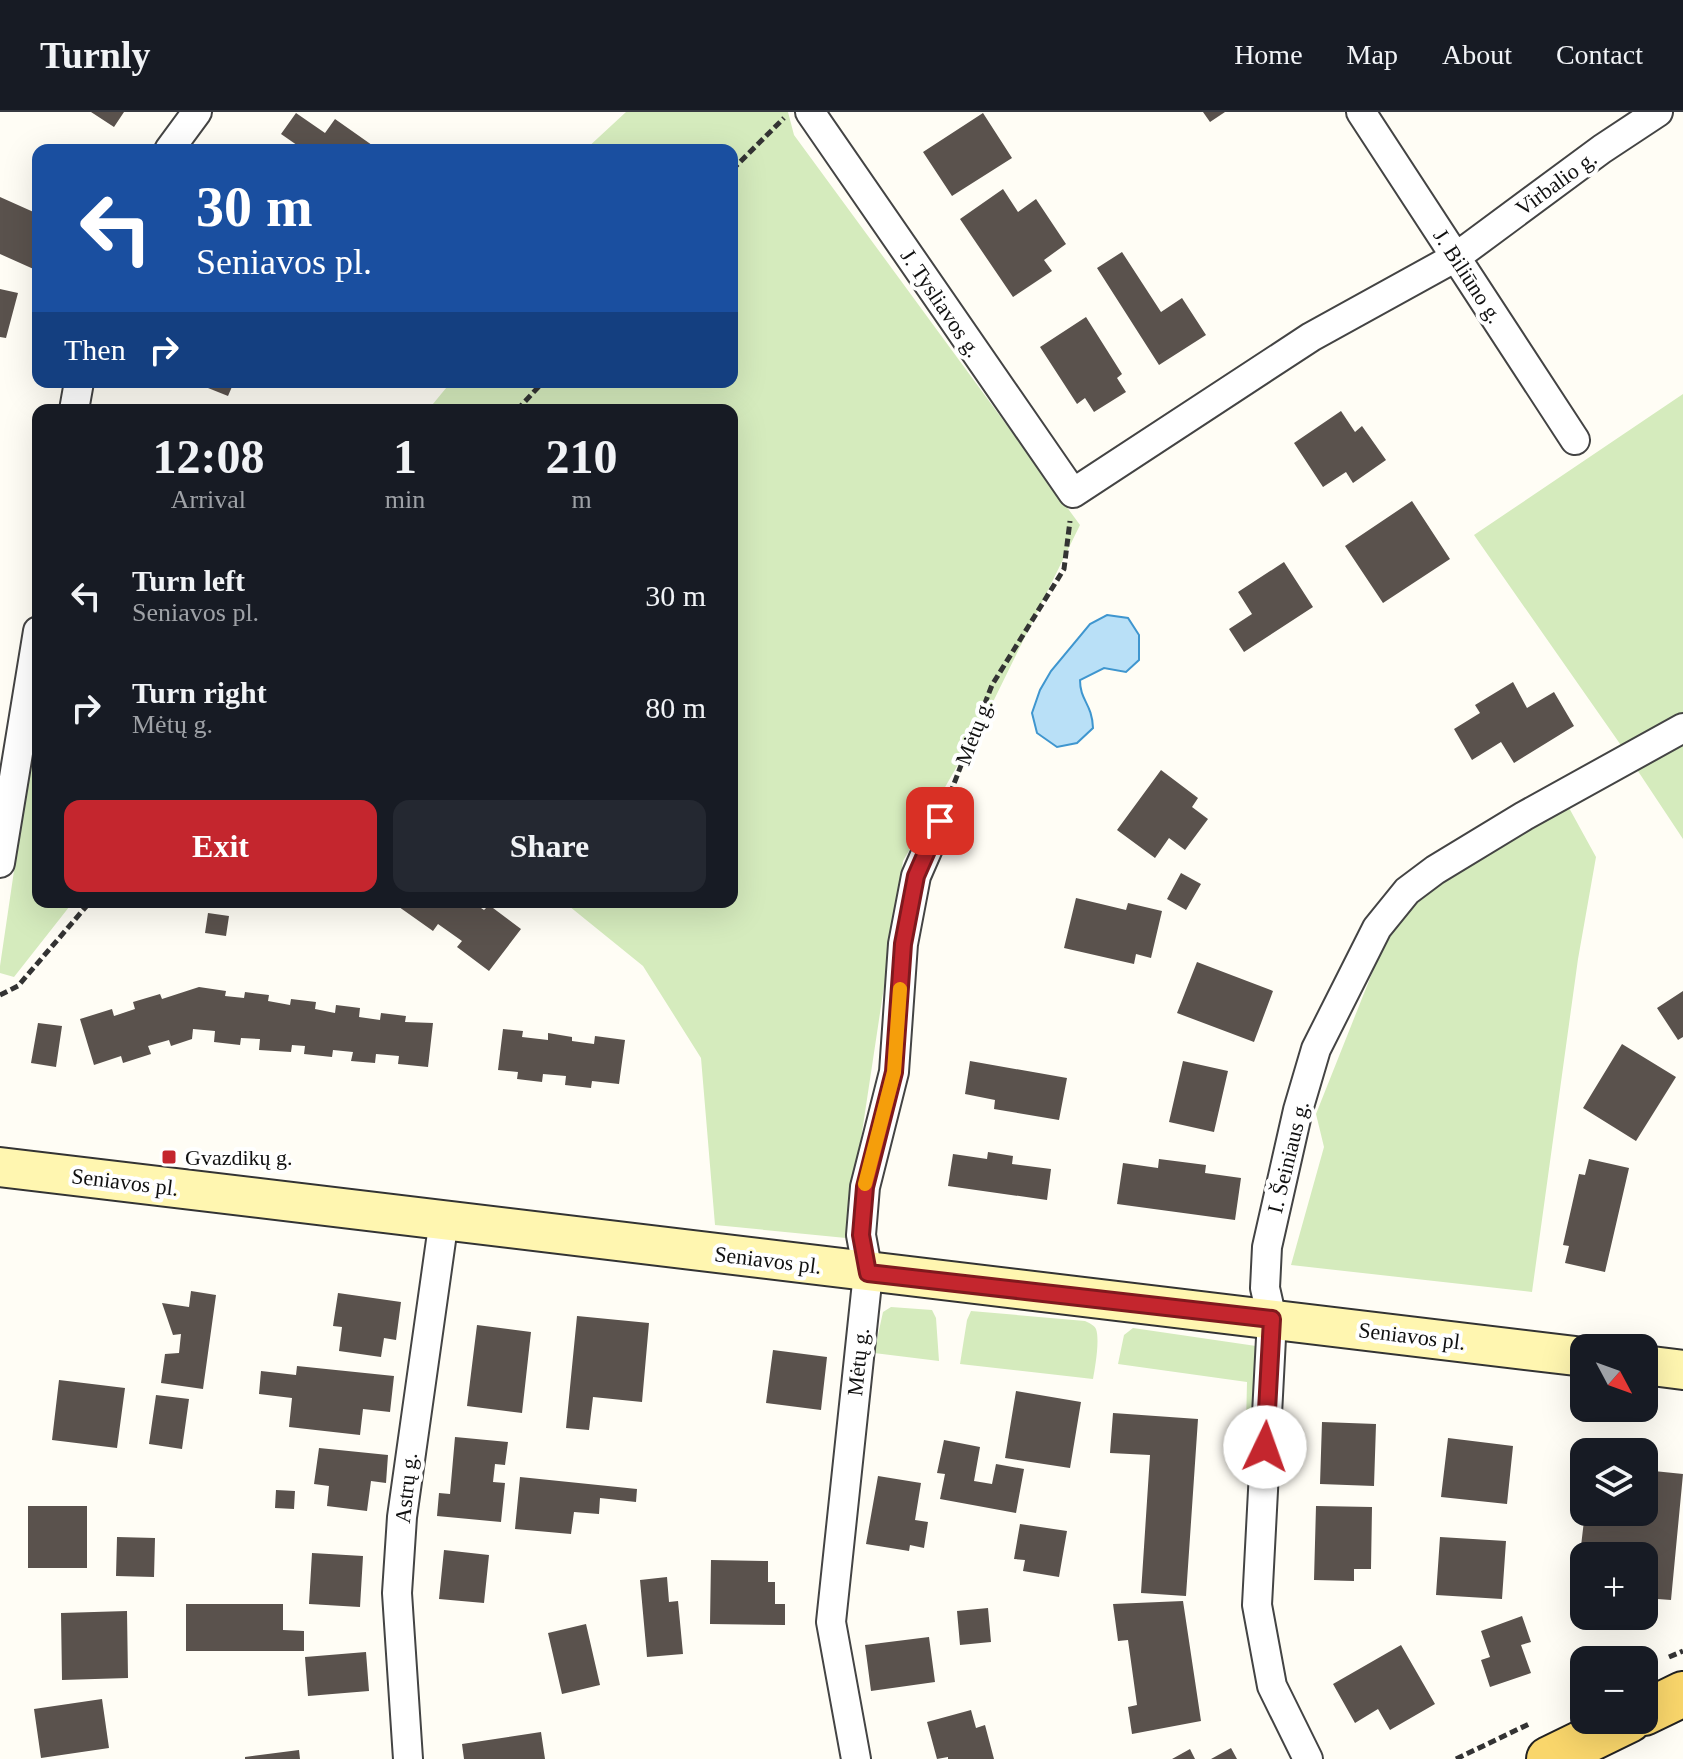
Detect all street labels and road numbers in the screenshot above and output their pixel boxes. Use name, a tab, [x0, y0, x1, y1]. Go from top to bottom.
street label: Virbalio g.	[1511, 145, 1601, 221]
street label: J. Biliūno g.	[1428, 224, 1508, 328]
street label: J. Tysliavos g.	[896, 244, 986, 362]
street label: Mėtų g.	[950, 696, 998, 768]
street label: I. Šeiniaus g.	[1262, 1098, 1314, 1216]
street label: Seniavos pl.	[70, 1163, 180, 1201]
street label: Seniavos pl.	[713, 1241, 823, 1279]
street label: Seniavos pl.	[1357, 1317, 1467, 1355]
street label: Mėtų g.	[842, 1327, 874, 1397]
street label: Astrų g.	[390, 1451, 422, 1525]

